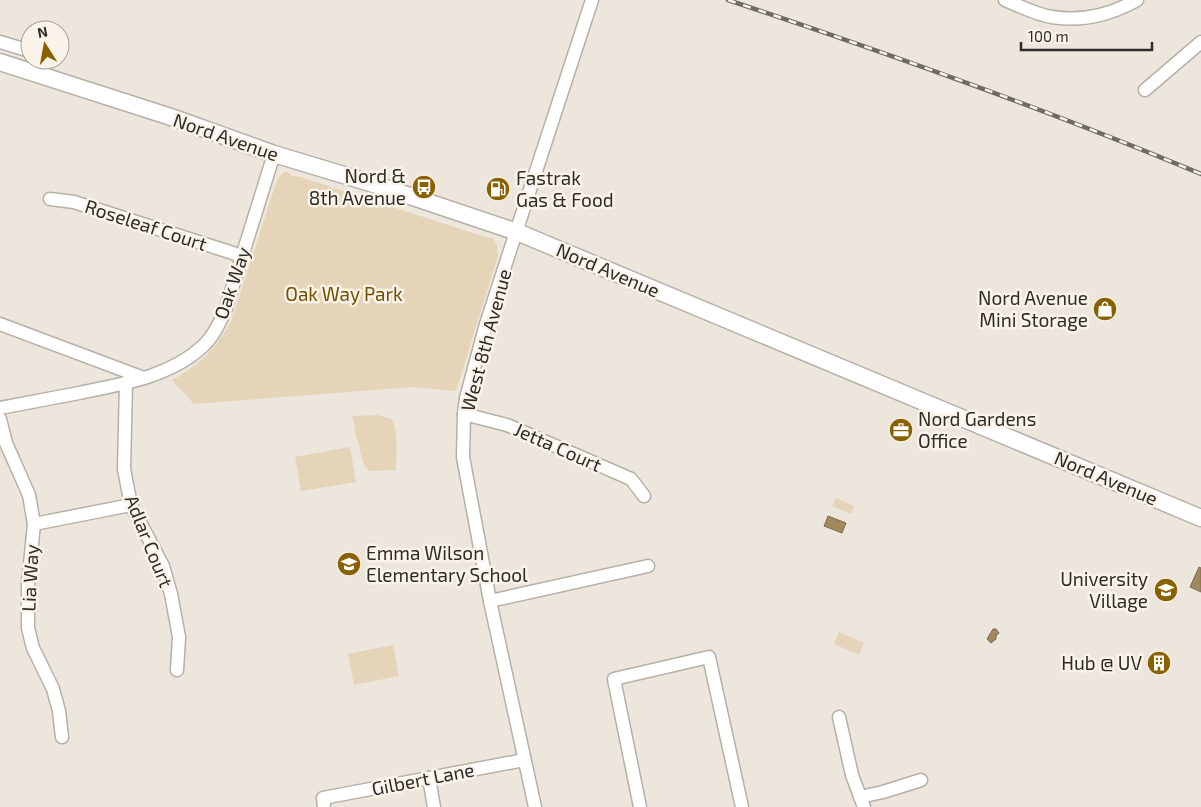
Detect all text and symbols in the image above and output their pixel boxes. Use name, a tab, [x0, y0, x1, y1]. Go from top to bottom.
north arrow	[20, 20, 70, 70]
scale bar	[1021, 20, 1152, 52]
text: N	[36, 22, 49, 41]
text: 100 m	[1028, 27, 1069, 45]
street label: Nord Avenue	[170, 108, 282, 165]
place label: Nord & 8th Avenue	[309, 164, 406, 209]
place label: Fastrak Gas & Food	[516, 166, 614, 211]
bus stop icon: Nord & 8th Avenue	[411, 174, 437, 200]
fuel station icon: Fastrak Gas & Food	[485, 176, 511, 202]
street label: Roseleaf Court	[82, 194, 210, 255]
street label: Nord Avenue	[553, 237, 663, 302]
street label: Oak Way	[208, 244, 255, 322]
street label: West 8th Avenue	[455, 266, 516, 413]
park label: Oak Way Park	[285, 282, 403, 305]
place label: Nord Avenue Mini Storage	[978, 286, 1088, 331]
shop icon: Nord Avenue Mini Storage	[1092, 296, 1118, 322]
place label: Nord Gardens Office	[918, 407, 1036, 452]
street label: Jetta Court	[511, 417, 605, 476]
office icon: Nord Gardens Office	[888, 417, 914, 443]
street label: Nord Avenue	[1051, 445, 1161, 510]
street label: Adlar Court	[121, 491, 178, 590]
place label: Emma Wilson Elementary School	[366, 541, 528, 586]
street label: Lia Way	[16, 544, 43, 612]
school or university icon: Emma Wilson Elementary School	[336, 551, 362, 577]
place label: University Village	[1060, 567, 1148, 612]
school or university icon: University Village	[1153, 577, 1179, 603]
building icon: Hub @ UV	[1146, 650, 1172, 676]
place label: Hub @ UV	[1061, 651, 1142, 674]
street label: Gilbert Lane	[370, 757, 476, 800]

